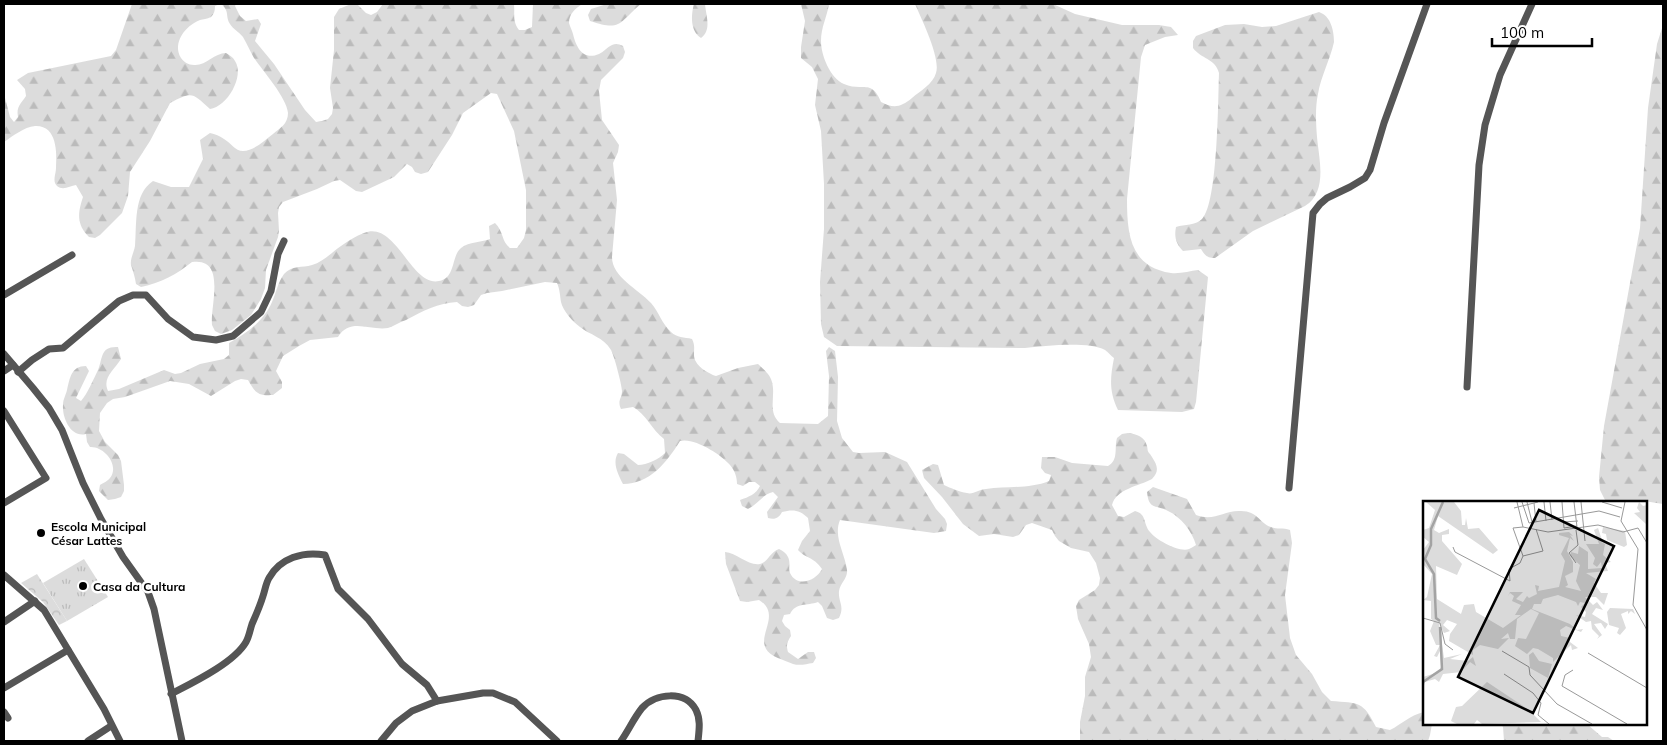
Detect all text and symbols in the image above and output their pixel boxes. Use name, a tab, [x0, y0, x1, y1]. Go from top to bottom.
scale bar	[1492, 15, 1592, 47]
text: 100 m	[1500, 23, 1544, 42]
inset map	[1423, 501, 1647, 725]
place label: Escola Municipal César Lattes	[51, 519, 146, 548]
marker: Escola Municipal César Lattes	[35, 527, 47, 539]
place label: Casa da Cultura	[93, 579, 186, 594]
marker: Casa da Cultura	[77, 580, 89, 592]

